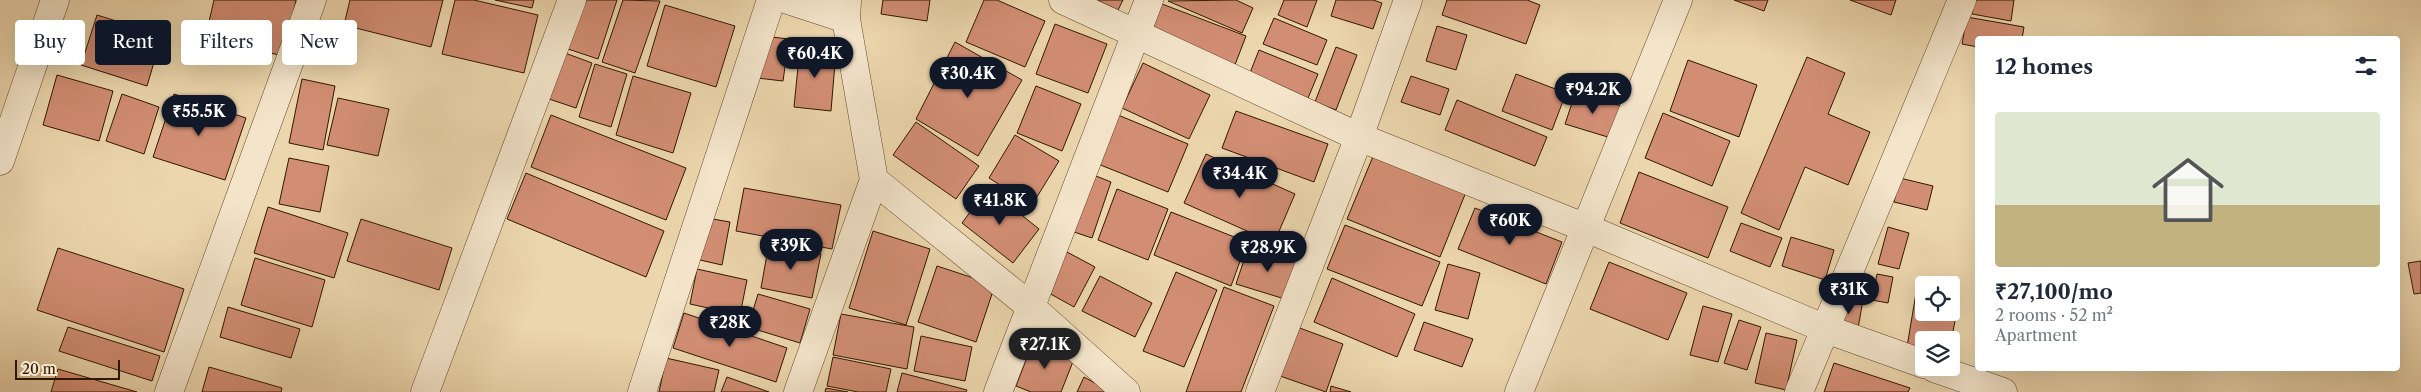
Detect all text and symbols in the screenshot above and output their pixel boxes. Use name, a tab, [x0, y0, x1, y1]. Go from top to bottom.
chip: Buy	[15, 20, 85, 65]
chip: Rent	[95, 20, 171, 65]
chip: Filters	[181, 20, 272, 65]
chip: New	[282, 20, 357, 65]
pin: ₹60.4K	[774, 36, 856, 79]
text: ₹60.4K	[787, 43, 843, 63]
icon: filters	[2352, 52, 2380, 80]
text: 12 homes	[1995, 54, 2093, 79]
pin: ₹30.4K	[927, 56, 1009, 99]
text: ₹30.4K	[941, 63, 995, 83]
pin: ₹94.2K	[1552, 72, 1634, 115]
text: ₹94.2K	[1566, 79, 1620, 99]
pin: ₹55.5K	[158, 94, 240, 137]
text: ₹55.5K	[173, 101, 225, 121]
icon: home	[2143, 145, 2233, 235]
pin: ₹34.4K	[1199, 156, 1281, 199]
text: ₹34.4K	[1213, 163, 1267, 183]
pin: ₹41.8K	[959, 184, 1041, 226]
text: ₹41.8K	[974, 190, 1026, 210]
pin: ₹60K	[1480, 204, 1540, 246]
text: ₹60K	[1489, 210, 1531, 230]
pin: ₹39K	[761, 228, 821, 271]
pin: ₹28.9K	[1227, 230, 1309, 273]
text: ₹39K	[771, 235, 811, 255]
text: ₹28.9K	[1241, 237, 1295, 257]
pin: ₹31K	[1819, 272, 1879, 315]
map controls	[1915, 276, 1960, 376]
button: locate	[1915, 276, 1960, 321]
text: ₹31K	[1830, 279, 1868, 299]
text: ₹27,100/mo	[1995, 279, 2113, 304]
text: 2 rooms · 52 m²	[1995, 305, 2113, 325]
pin: ₹28K	[700, 306, 760, 348]
text: ₹28K	[709, 312, 751, 332]
text: Apartment	[1995, 325, 2077, 345]
pin: ₹27.1K	[1004, 328, 1086, 370]
button: layers	[1915, 331, 1960, 376]
text: ₹27.1K	[1020, 334, 1070, 354]
scale bar	[15, 357, 120, 380]
text: 20 m	[22, 360, 56, 378]

